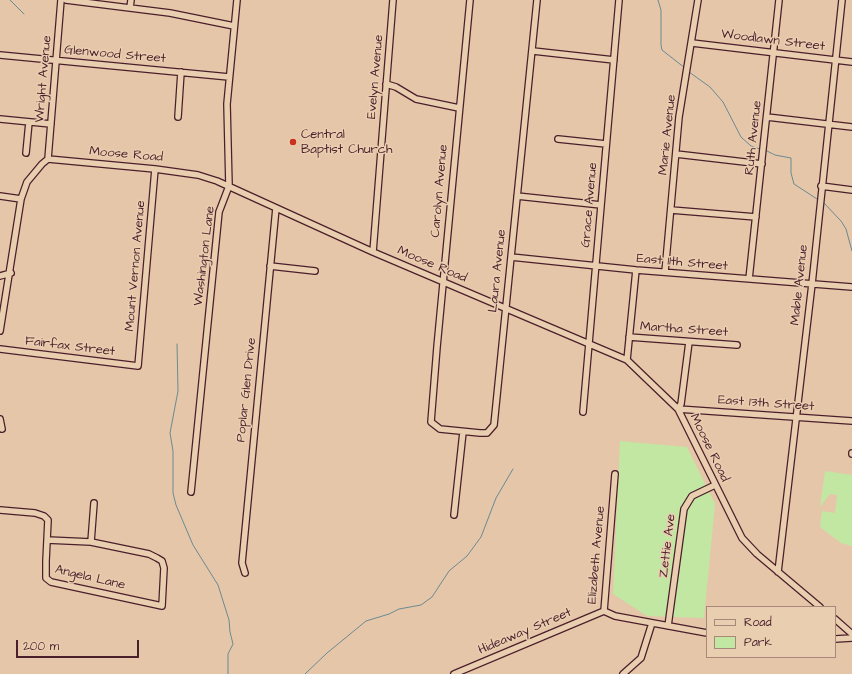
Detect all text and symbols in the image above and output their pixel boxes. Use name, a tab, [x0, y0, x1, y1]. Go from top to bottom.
street label: Woodlawn Street	[720, 27, 826, 55]
street label: Evelyn Avenue	[365, 34, 387, 120]
street label: Wright Avenue	[32, 35, 56, 123]
street label: Glenwood Street	[64, 43, 166, 67]
street label: Marie Avenue	[656, 94, 680, 176]
street label: Ruth Avenue	[742, 100, 766, 176]
place label: Central Baptist Church	[301, 127, 392, 158]
marker: Central Baptist Church	[288, 137, 298, 147]
street label: Moose Road	[88, 144, 164, 166]
street label: Carolyn Avenue	[428, 144, 452, 238]
street label: Grace Avenue	[579, 162, 601, 248]
street label: Mount Vernon Avenue	[122, 200, 150, 332]
street label: Washington Lane	[191, 205, 219, 307]
street label: Laura Avenue	[486, 229, 510, 313]
street label: Moose Road	[395, 243, 469, 287]
street label: Mable Avenue	[788, 244, 812, 326]
street label: East 11th Street	[636, 251, 728, 275]
street label: Martha Street	[639, 319, 729, 341]
street label: Fairfax Street	[24, 334, 116, 360]
street label: Poplar Glen Drive	[234, 337, 260, 443]
street label: East 13th Street	[717, 393, 815, 415]
street label: Moose Road	[686, 411, 732, 485]
street label: Elizabeth Avenue	[585, 505, 609, 605]
street label: Zettie Ave	[656, 513, 680, 579]
street label: Angela Lane	[53, 562, 127, 594]
street label: Hideaway Street	[476, 605, 574, 659]
legend	[706, 606, 836, 658]
text: Road	[744, 614, 772, 631]
scale bar	[18, 632, 141, 658]
text: Park	[744, 634, 772, 651]
text: 200 m	[23, 638, 59, 655]

